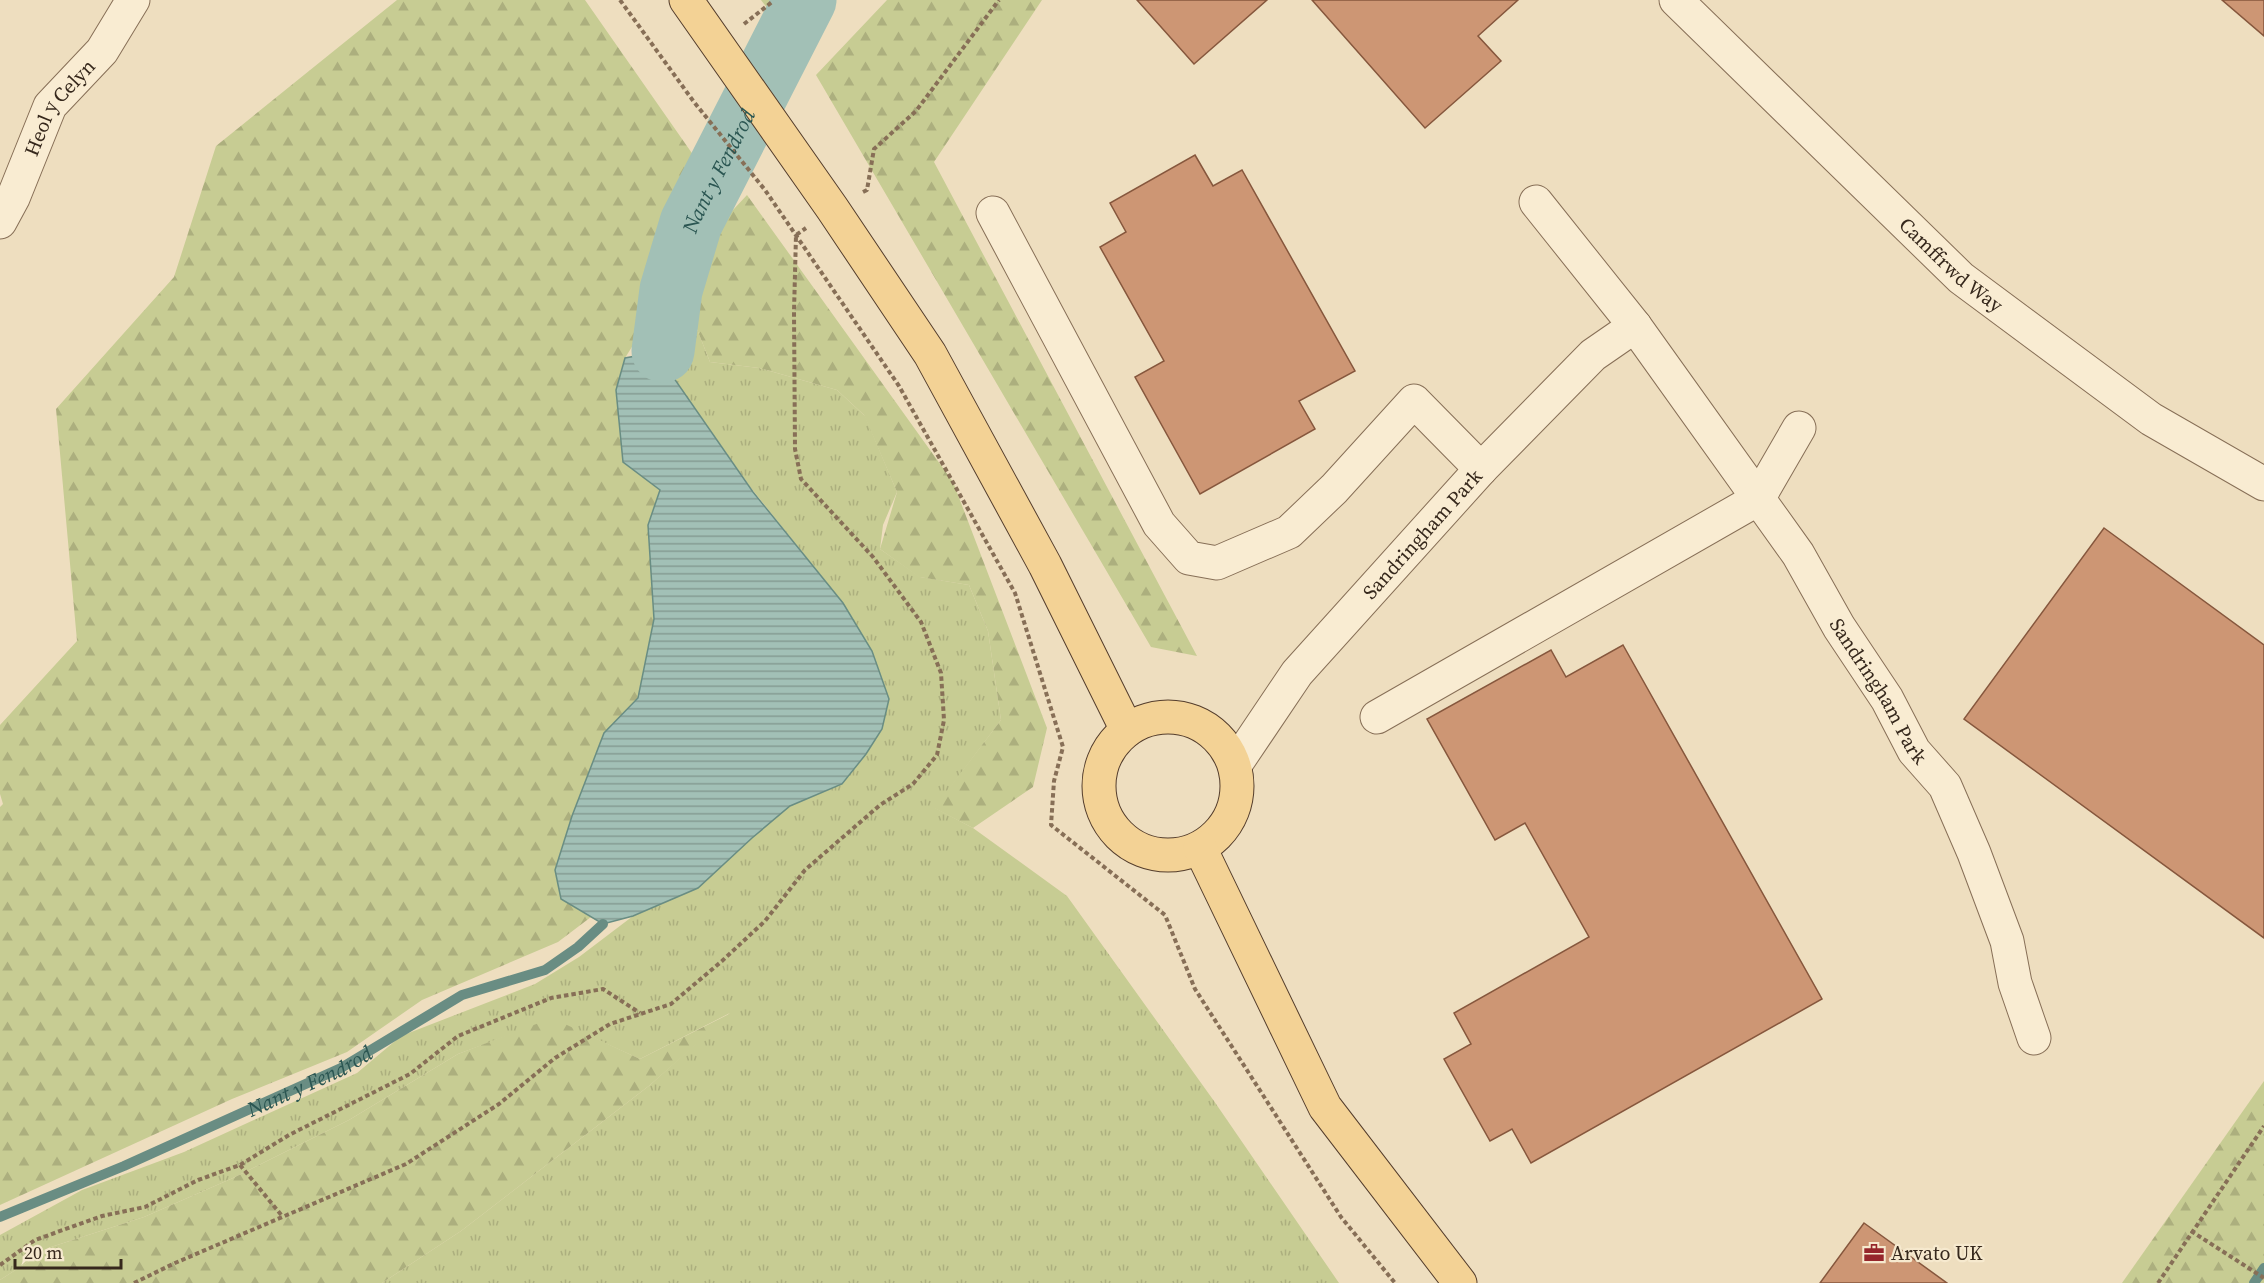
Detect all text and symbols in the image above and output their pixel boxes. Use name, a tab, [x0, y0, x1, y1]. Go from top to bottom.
street label: Heol y Celyn	[17, 53, 101, 160]
water label: Nant y Fendrod	[674, 104, 762, 237]
street label: Camffrwd Way	[1893, 211, 2010, 319]
street label: Sandringham Park	[1356, 463, 1488, 605]
street label: Sandringham Park	[1823, 613, 1933, 770]
water label: Nant y Fendrod	[241, 1038, 377, 1124]
scale bar	[15, 1232, 122, 1270]
place label: Arvato UK	[1891, 1239, 1983, 1267]
text: 20 m	[24, 1240, 62, 1265]
office icon: Arvato UK	[1862, 1241, 1886, 1265]

